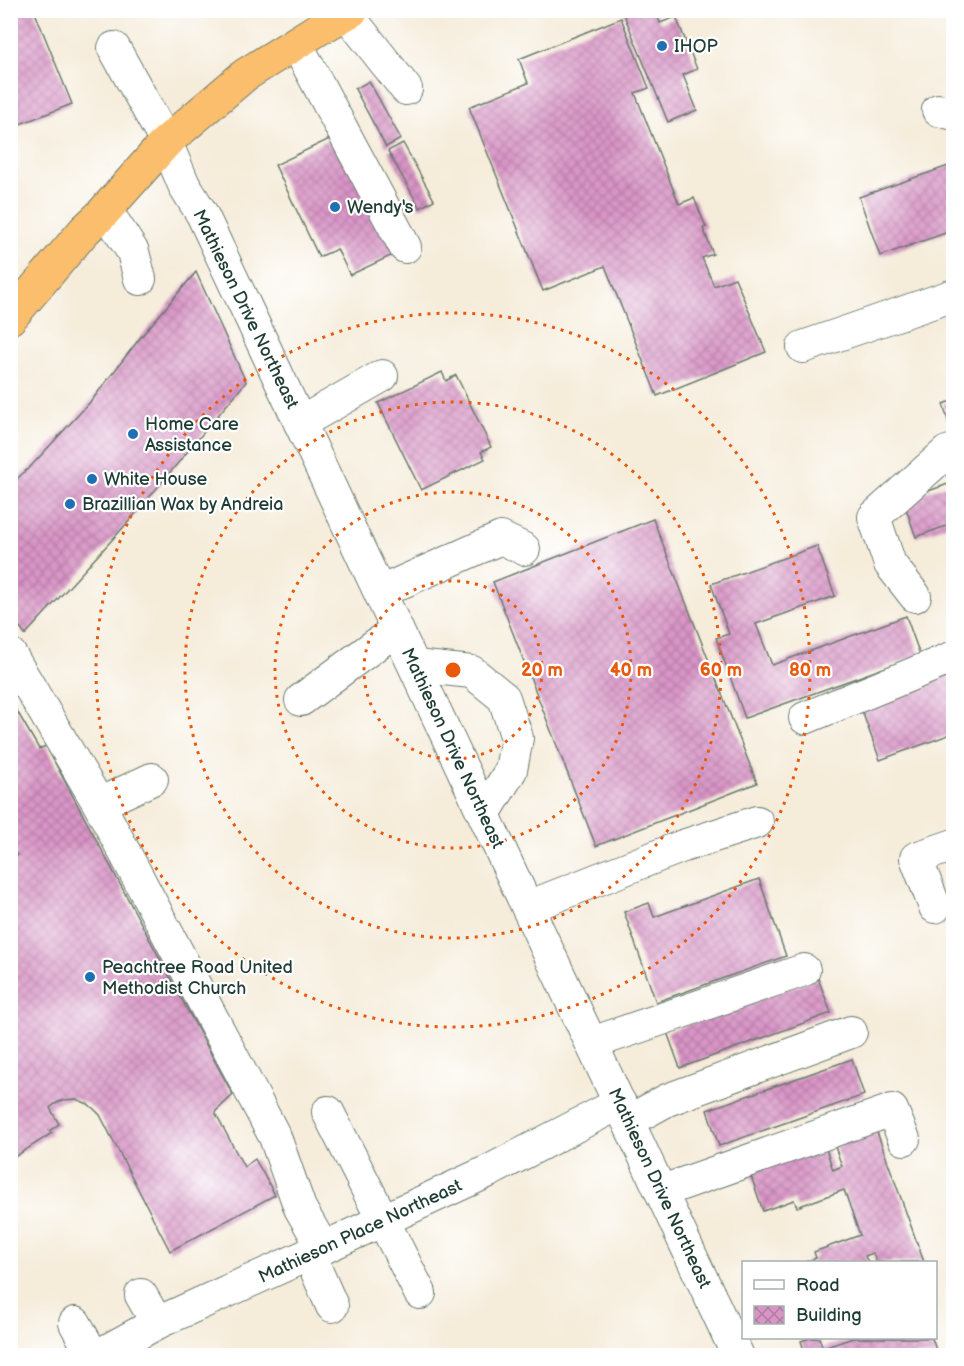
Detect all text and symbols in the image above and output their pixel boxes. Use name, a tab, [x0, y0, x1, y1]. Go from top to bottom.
place label: IHOP	[674, 36, 718, 57]
marker: IHOP	[655, 39, 669, 53]
place label: Wendy's	[347, 197, 413, 218]
marker: Wendy's	[328, 200, 342, 214]
street label: Mathieson Drive Northeast	[188, 206, 303, 413]
place label: Home Care Assistance	[145, 414, 239, 456]
marker: Home Care Assistance	[126, 427, 140, 441]
place label: White House	[104, 469, 208, 490]
marker: White House	[85, 472, 99, 486]
place label: Brazillian Wax by Andreia	[82, 494, 283, 515]
marker: Brazillian Wax by Andreia	[63, 497, 77, 511]
street label: Mathieson Drive Northeast	[397, 645, 508, 852]
centre of rings	[443, 660, 463, 680]
text: 20 m	[521, 660, 563, 681]
text: 40 m	[610, 660, 652, 681]
text: 60 m	[700, 660, 742, 681]
text: 80 m	[789, 660, 831, 681]
place label: Peachtree Road United Methodist Church	[102, 957, 293, 999]
marker: Peachtree Road United Methodist Church	[83, 970, 97, 984]
street label: Mathieson Drive Northeast	[604, 1085, 715, 1292]
street label: Mathieson Place Northeast	[255, 1175, 466, 1288]
legend	[742, 1261, 937, 1339]
text: Road	[796, 1275, 840, 1296]
text: Building	[796, 1305, 862, 1326]

